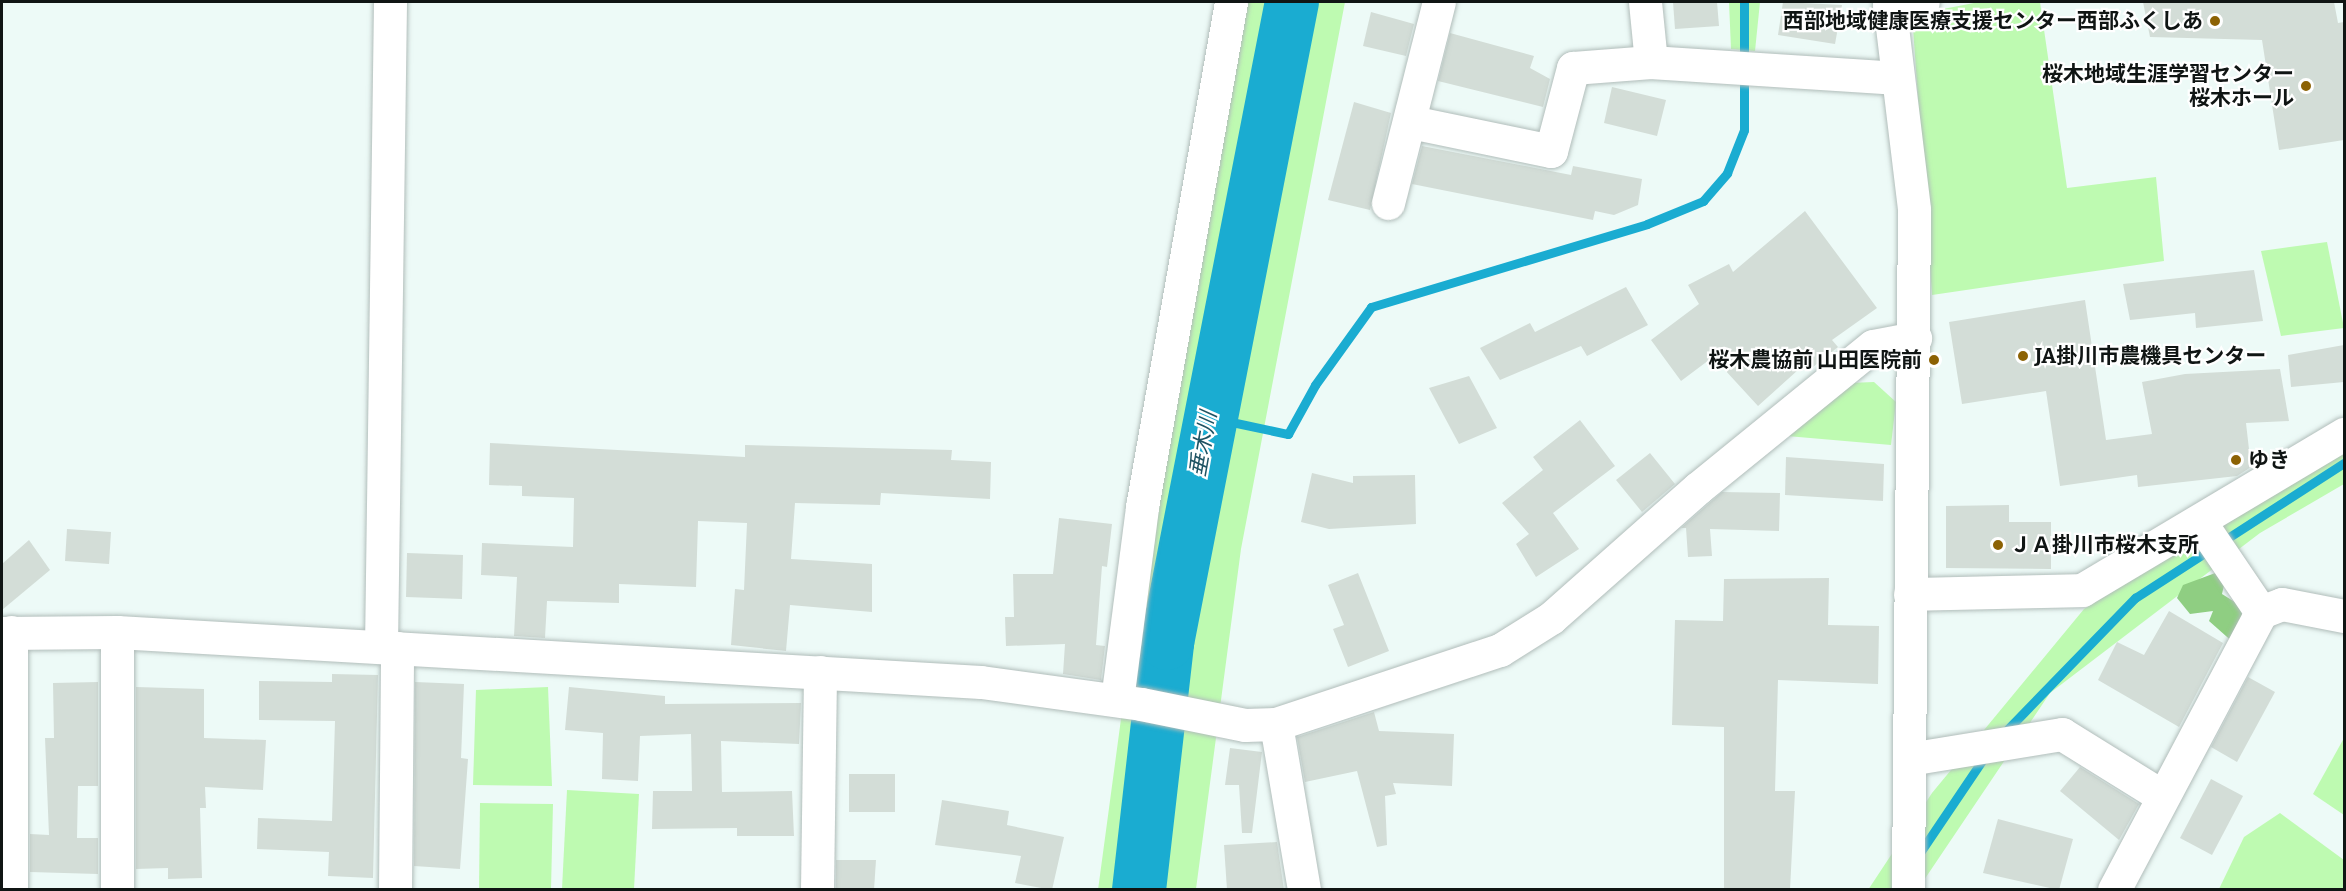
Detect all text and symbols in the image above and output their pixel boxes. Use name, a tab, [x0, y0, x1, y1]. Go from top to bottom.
place label: 西部地域健康医療支援センター西部ふくしあ	[1783, 8, 2203, 34]
marker: 西部地域健康医療支援センター西部ふくしあ	[2208, 14, 2222, 28]
place label: 桜木地域生涯学習センター 桜木ホール	[2042, 61, 2294, 111]
marker: 桜木地域生涯学習センター 桜木ホール	[2299, 79, 2313, 93]
place label: JA掛川市農機具センター	[2035, 343, 2266, 369]
place label: 桜木農協前 山田医院前	[1708, 347, 1922, 373]
marker: JA掛川市農機具センター	[2016, 349, 2030, 363]
marker: 桜木農協前 山田医院前	[1927, 353, 1941, 367]
water label: 垂木川	[1184, 409, 1222, 479]
place label: ゆき	[2248, 447, 2290, 473]
marker: ゆき	[2229, 453, 2243, 467]
place label: ＪＡ掛川市桜木支所	[2010, 532, 2199, 558]
marker: ＪＡ掛川市桜木支所	[1991, 538, 2005, 552]

